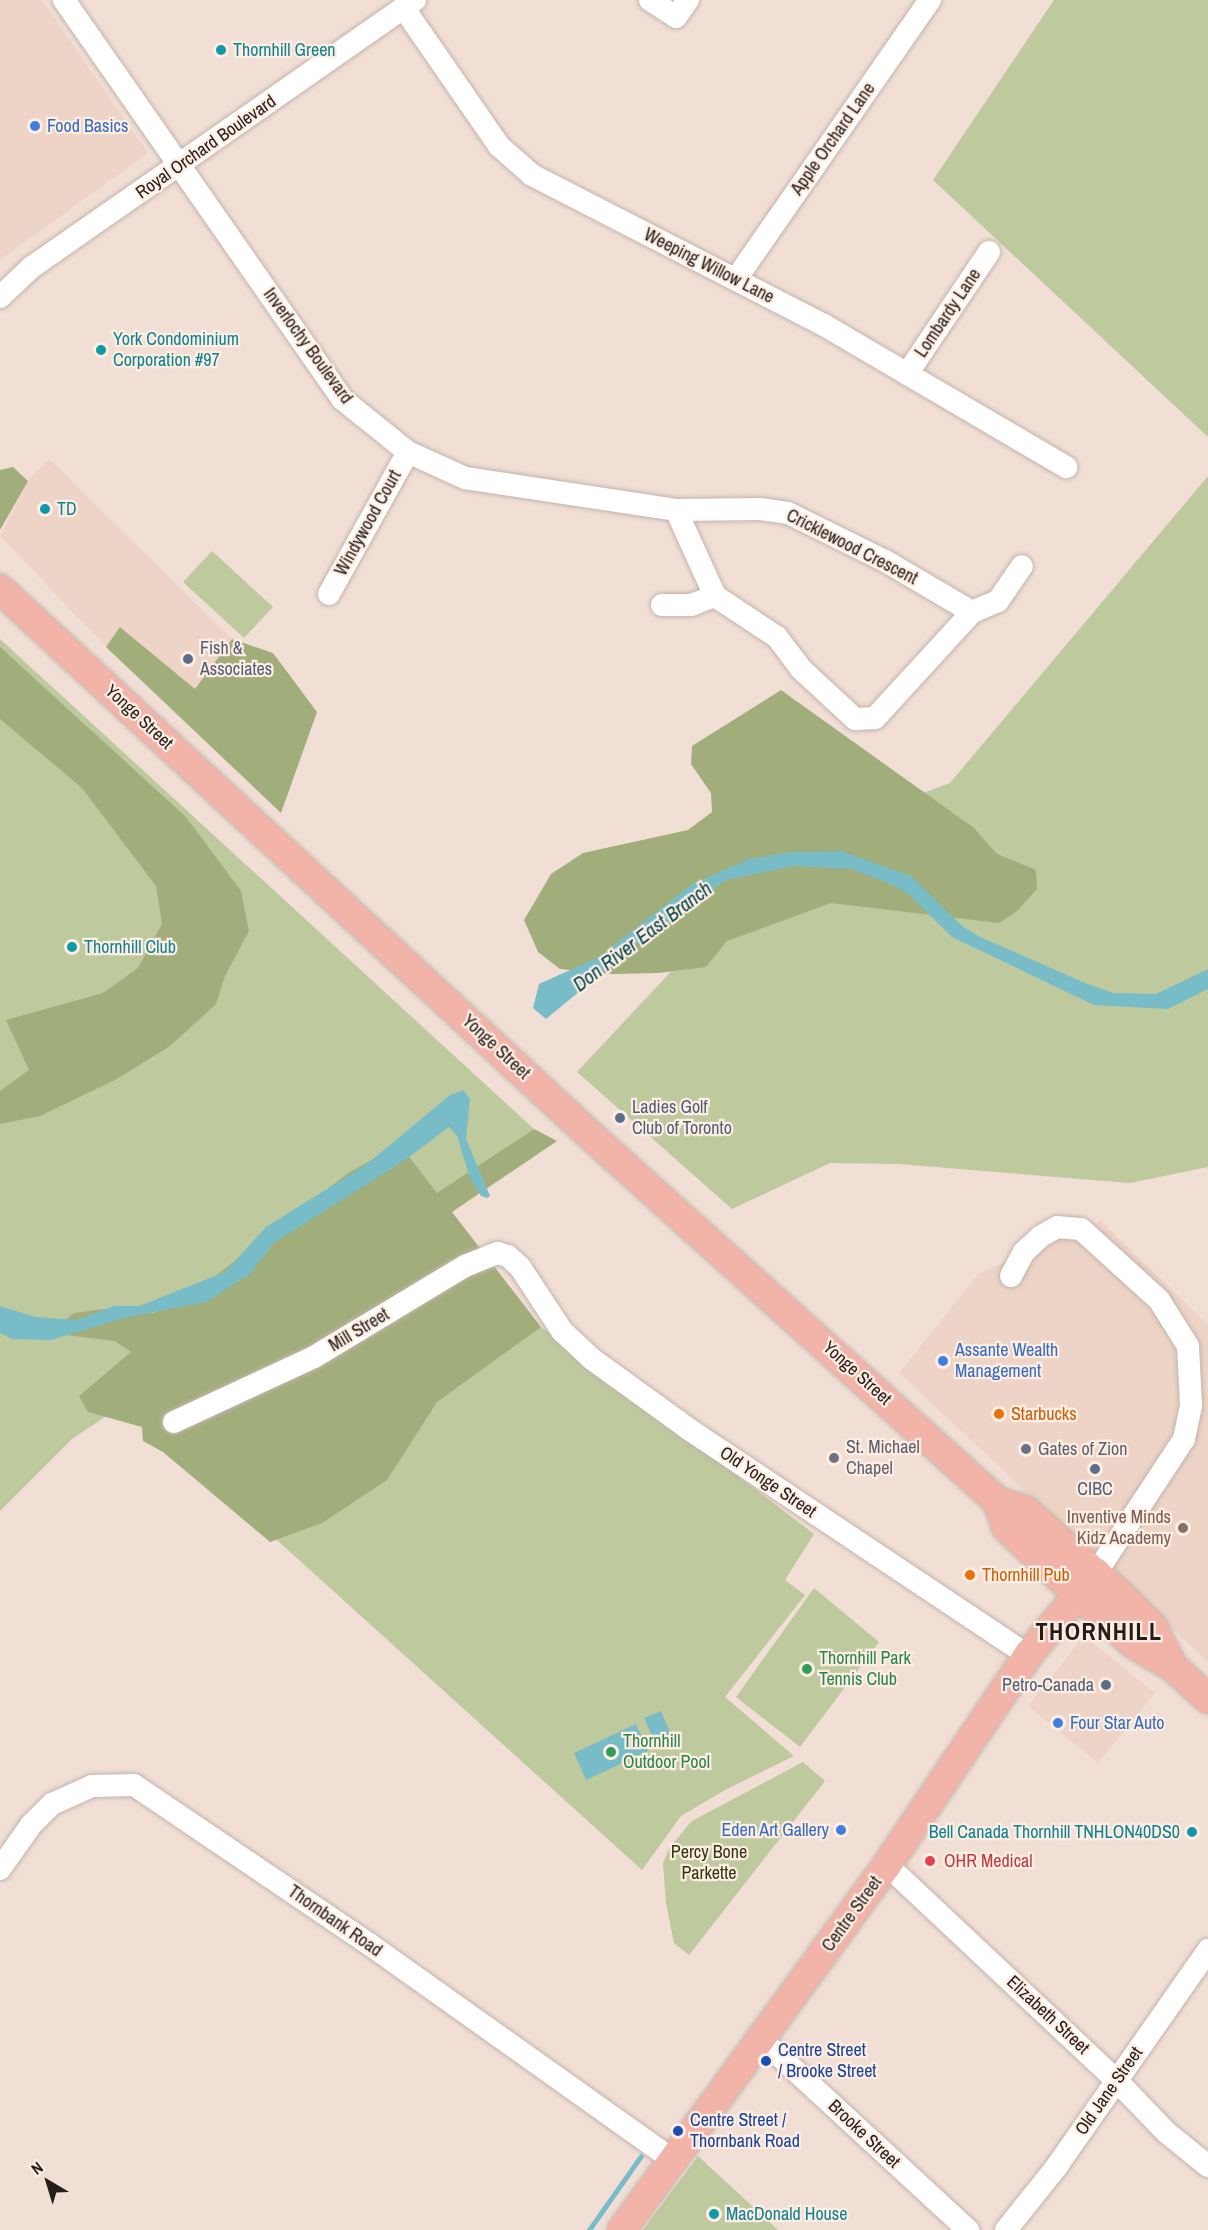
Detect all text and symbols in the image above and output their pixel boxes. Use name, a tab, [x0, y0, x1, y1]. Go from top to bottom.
place label: Thornhill Green	[233, 39, 336, 61]
marker: Thornhill Green	[214, 43, 228, 57]
street label: Apple Orchard Lane	[786, 79, 880, 199]
street label: Royal Orchard Boulevard	[132, 91, 280, 203]
place label: Food Basics	[47, 115, 128, 137]
marker: Food Basics	[28, 119, 42, 133]
street label: Weeping Willow Lane	[640, 224, 778, 308]
street label: Lombardy Lane	[910, 264, 986, 362]
street label: Inverlochy Boulevard	[259, 284, 357, 408]
place label: York Condominium Corporation #97	[113, 329, 239, 372]
marker: York Condominium Corporation #97	[94, 343, 108, 357]
street label: Windywood Court	[330, 466, 406, 580]
place label: TD	[57, 498, 77, 520]
marker: TD	[38, 502, 52, 516]
street label: Cricklewood Crescent	[783, 505, 921, 589]
place label: Fish & Associates	[200, 638, 272, 680]
marker: Fish & Associates	[181, 652, 195, 666]
street label: Yonge Street	[101, 680, 177, 754]
water label: Don River East Branch	[568, 876, 716, 996]
place label: Thornhill Club	[84, 936, 176, 958]
marker: Thornhill Club	[65, 940, 79, 954]
street label: Yonge Street	[458, 1010, 534, 1084]
place label: Ladies Golf Club of Toronto	[632, 1097, 732, 1140]
marker: Ladies Golf Club of Toronto	[613, 1111, 627, 1125]
street label: Mill Street	[325, 1304, 393, 1356]
street label: Yonge Street	[818, 1337, 896, 1409]
place label: Assante Wealth Management	[955, 1340, 1058, 1382]
marker: Assante Wealth Management	[936, 1354, 950, 1368]
place label: Starbucks	[1011, 1403, 1077, 1425]
marker: Starbucks	[992, 1407, 1006, 1421]
place label: St. Michael Chapel	[846, 1437, 920, 1480]
place label: Gates of Zion	[1038, 1438, 1127, 1460]
street label: Old Yonge Street	[716, 1442, 820, 1522]
marker: Gates of Zion	[1019, 1442, 1033, 1456]
marker: St. Michael Chapel	[827, 1451, 841, 1465]
marker: CIBC	[1088, 1462, 1102, 1476]
place label: CIBC	[1077, 1478, 1113, 1500]
place label: Inventive Minds Kidz Academy	[1067, 1507, 1171, 1550]
marker: Inventive Minds Kidz Academy	[1176, 1521, 1190, 1535]
place label: Thornhill Pub	[982, 1564, 1070, 1586]
marker: Thornhill Pub	[963, 1568, 977, 1582]
district label: THORNHILL	[1035, 1618, 1163, 1646]
place label: Thornhill Park Tennis Club	[819, 1648, 911, 1690]
marker: Thornhill Park Tennis Club	[800, 1662, 814, 1676]
place label: Petro-Canada	[1002, 1674, 1094, 1696]
marker: Petro-Canada	[1099, 1678, 1113, 1692]
place label: Four Star Auto	[1070, 1712, 1165, 1734]
marker: Four Star Auto	[1051, 1716, 1065, 1730]
place label: Thornhill Outdoor Pool	[623, 1731, 710, 1774]
marker: Thornhill Outdoor Pool	[604, 1745, 618, 1759]
place label: Eden Art Gallery	[721, 1819, 829, 1841]
place label: Bell Canada Thornhill TNHLON40DS0	[928, 1821, 1180, 1843]
marker: Eden Art Gallery	[834, 1823, 848, 1837]
marker: Bell Canada Thornhill TNHLON40DS0	[1185, 1825, 1199, 1839]
park label: Percy Bone Parkette	[671, 1842, 747, 1884]
place label: OHR Medical	[944, 1850, 1033, 1872]
marker: OHR Medical	[921, 1852, 939, 1870]
street label: Centre Street	[817, 1872, 887, 1956]
street label: Thornbank Road	[284, 1881, 386, 1961]
street label: Elizabeth Street	[1002, 1971, 1094, 2059]
place label: Centre Street / Brooke Street	[778, 2040, 876, 2082]
street label: Old Jane Street	[1071, 2043, 1147, 2139]
marker: Centre Street / Brooke Street	[759, 2054, 773, 2068]
street label: Brooke Street	[824, 2095, 904, 2173]
place label: Centre Street / Thornbank Road	[690, 2110, 800, 2152]
marker: Centre Street / Thornbank Road	[671, 2124, 685, 2138]
north arrow	[18, 2152, 78, 2212]
text: N	[26, 2156, 47, 2179]
place label: MacDonald House	[726, 2203, 847, 2225]
marker: MacDonald House	[707, 2207, 721, 2221]

